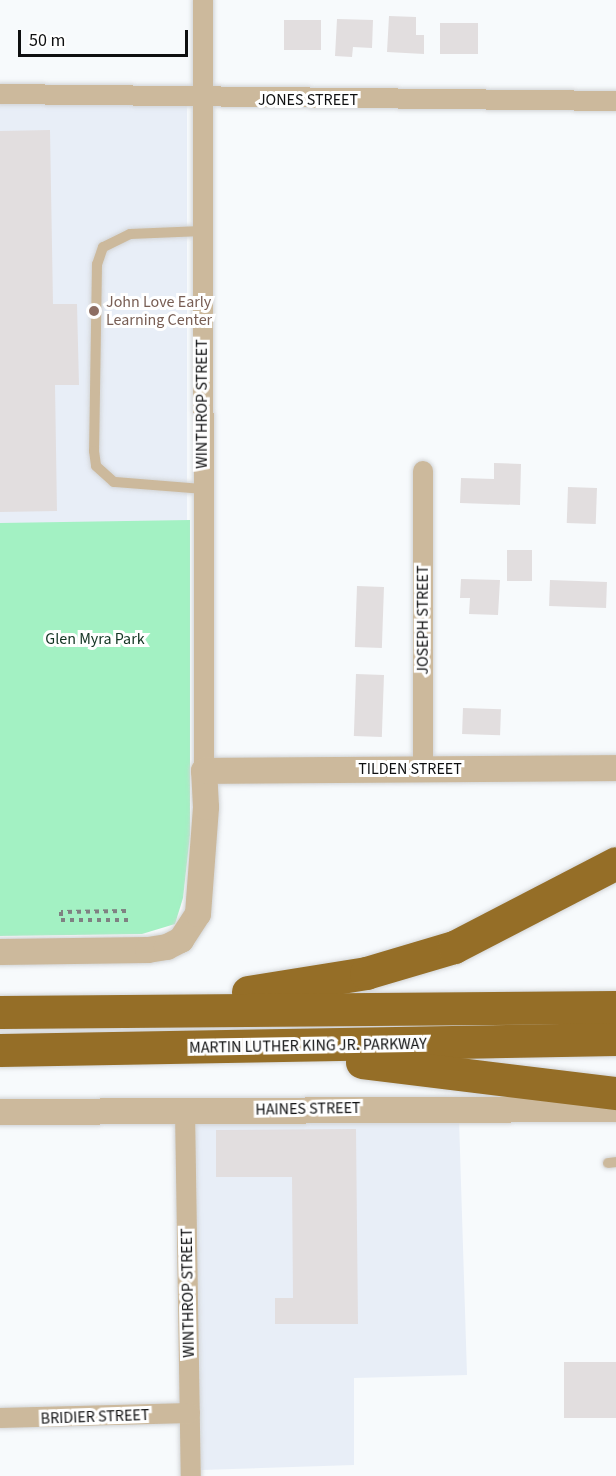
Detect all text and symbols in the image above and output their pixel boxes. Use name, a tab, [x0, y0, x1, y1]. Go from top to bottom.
scale bar	[21, 18, 190, 56]
text: 50 m	[29, 28, 65, 53]
street label: JONES STREET	[258, 90, 358, 110]
place label: John Love Early Learning Center	[106, 292, 212, 330]
marker: John Love Early Learning Center	[87, 304, 101, 318]
street label: WINTHROP STREET	[192, 339, 212, 469]
street label: JOSEPH STREET	[413, 565, 433, 675]
park label: Glen Myra Park	[45, 629, 145, 649]
street label: TILDEN STREET	[358, 759, 462, 779]
street label: MARTIN LUTHER KING JR. PARKWAY	[189, 1034, 427, 1058]
street label: HAINES STREET	[255, 1098, 361, 1120]
street label: WINTHROP STREET	[177, 1228, 199, 1358]
street label: BRIDIER STREET	[40, 1406, 150, 1428]

